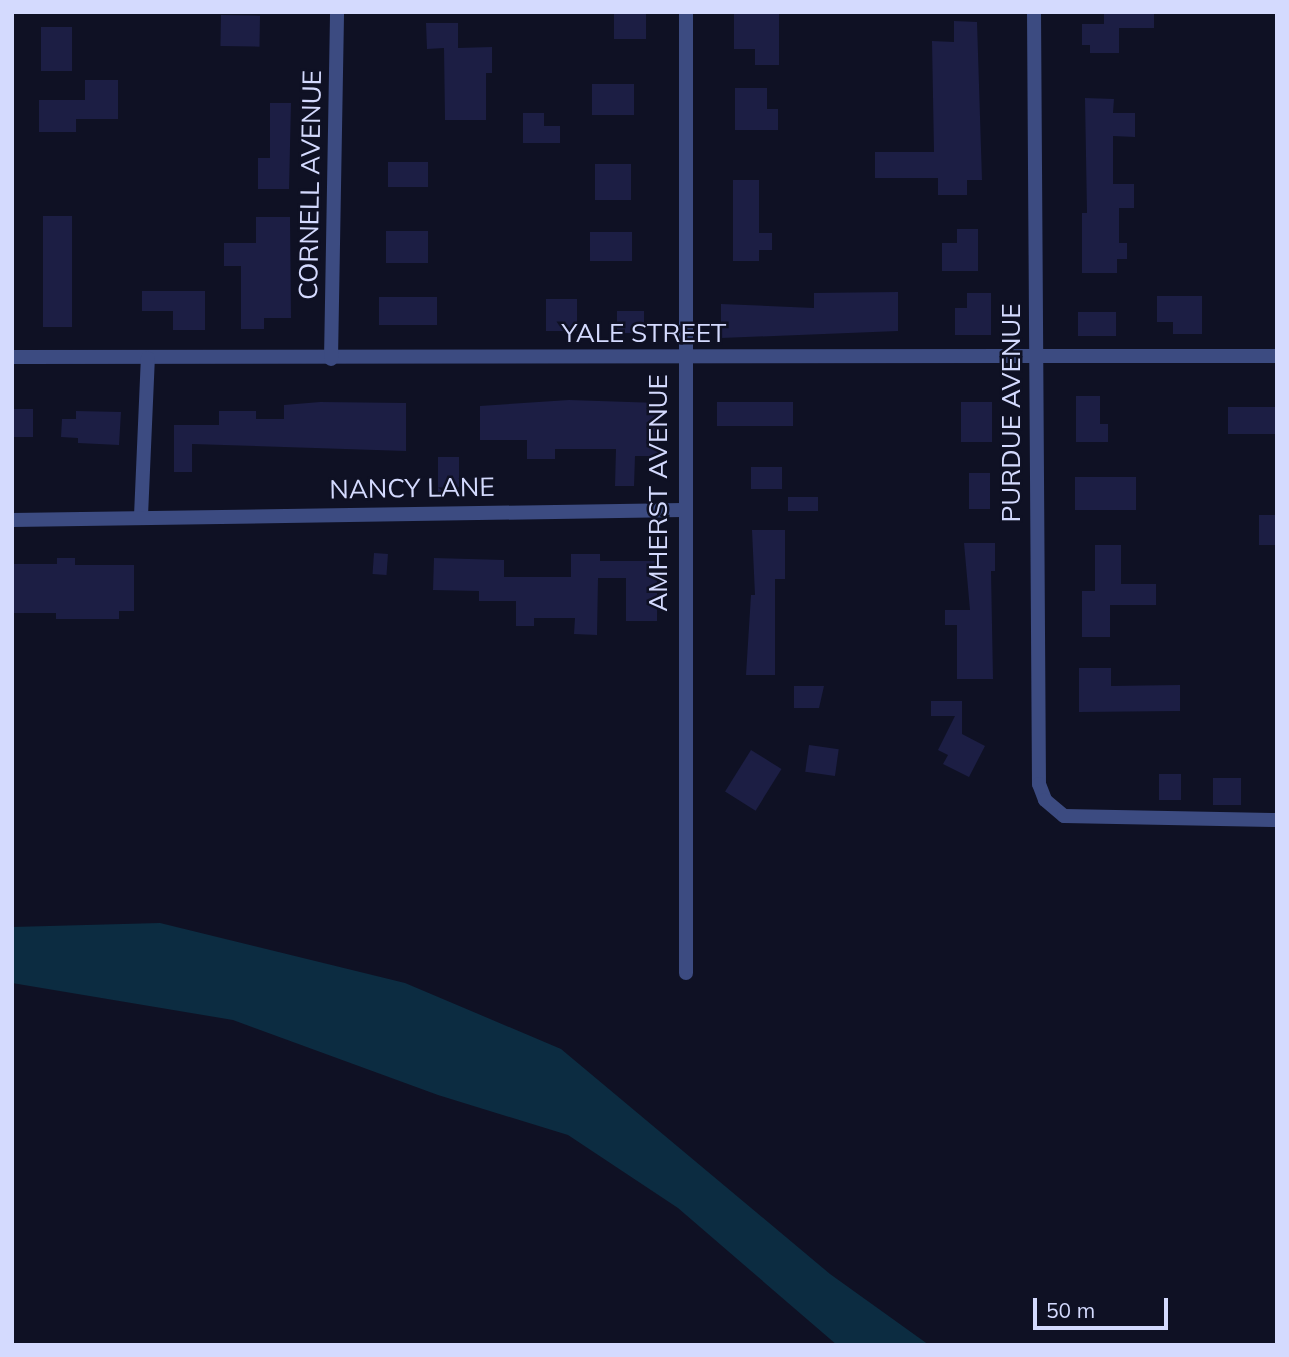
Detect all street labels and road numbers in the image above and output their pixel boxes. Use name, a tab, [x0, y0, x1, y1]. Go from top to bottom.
street label: CORNELL AVENUE	[292, 70, 328, 300]
street label: PURDUE AVENUE	[995, 303, 1027, 523]
street label: YALE STREET	[562, 317, 726, 349]
street label: AMHERST AVENUE	[642, 374, 674, 612]
street label: NANCY LANE	[329, 471, 495, 505]

